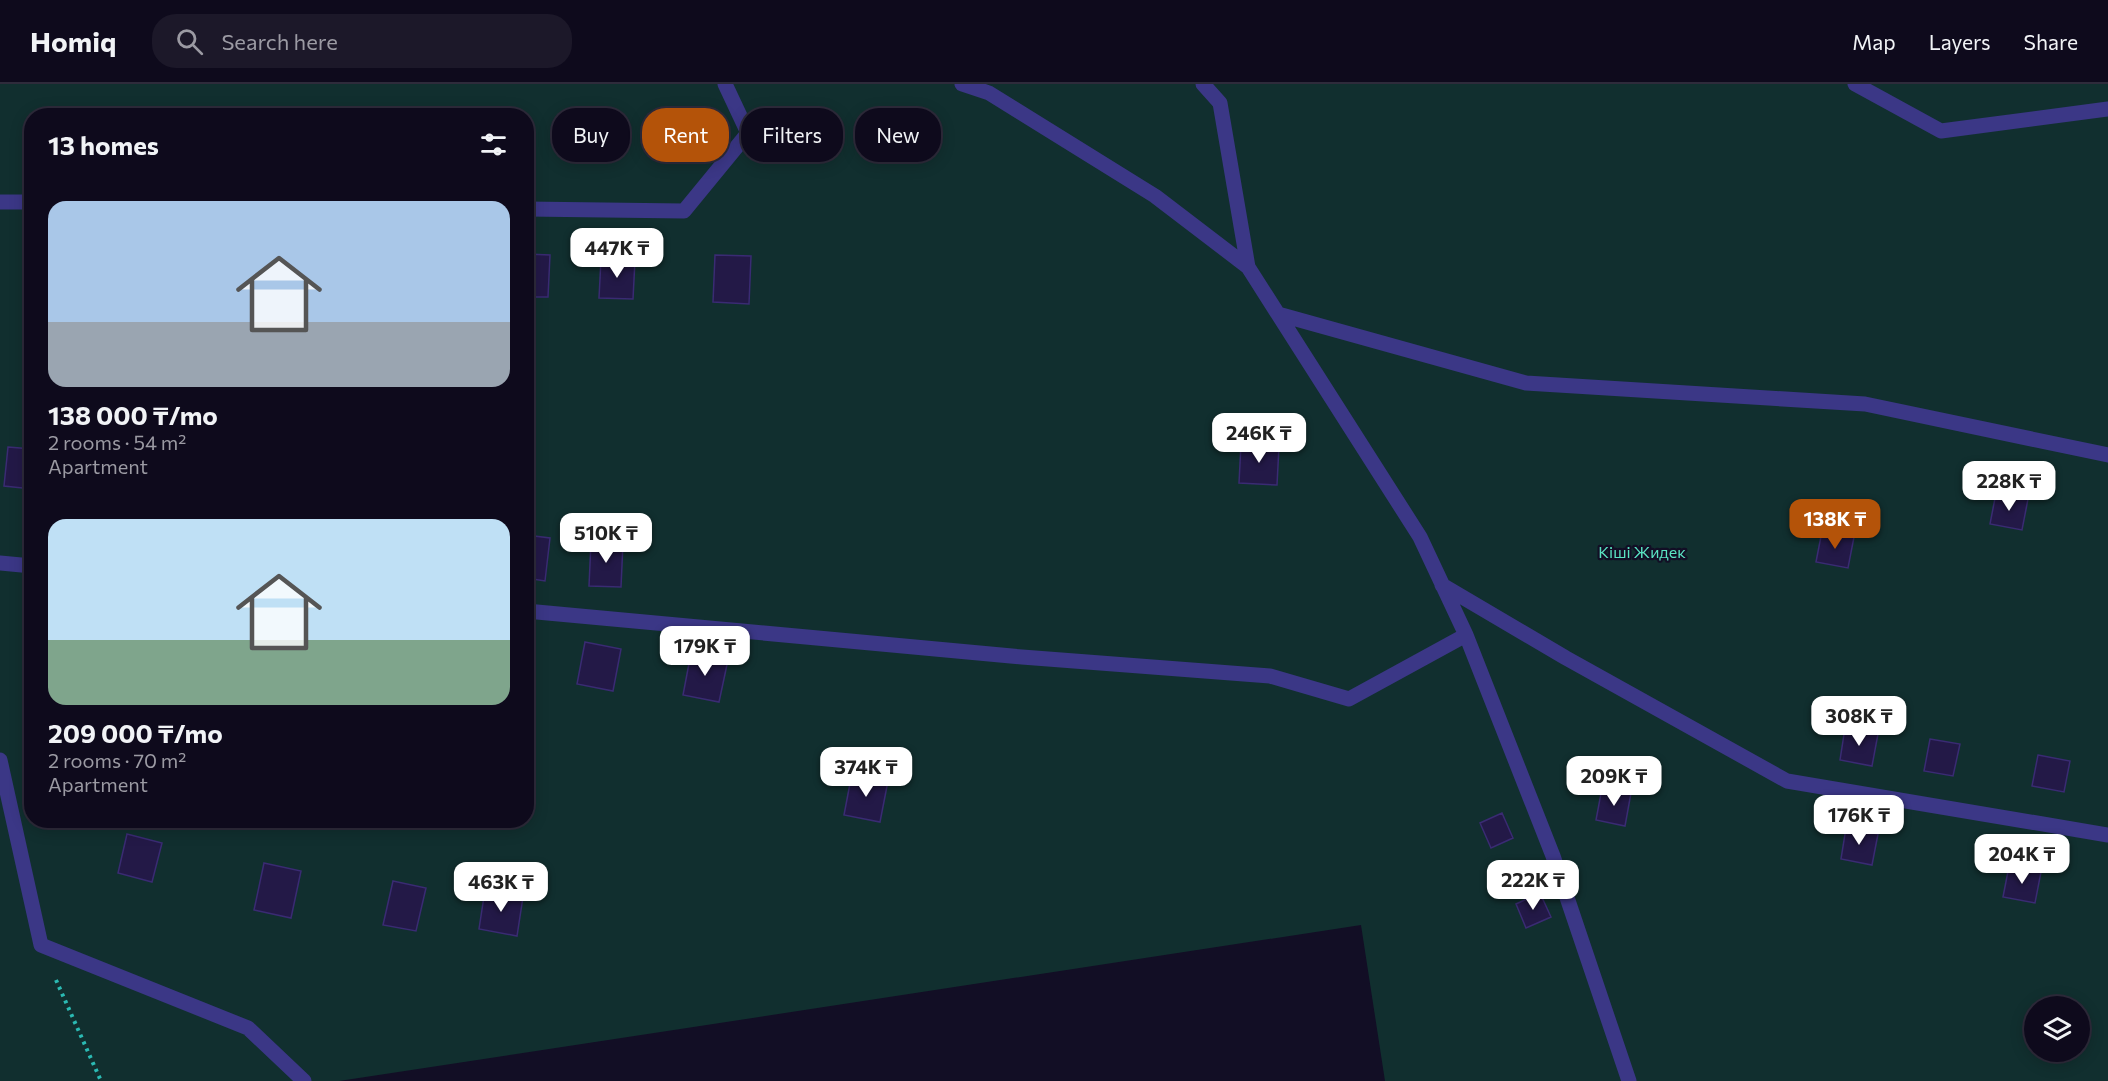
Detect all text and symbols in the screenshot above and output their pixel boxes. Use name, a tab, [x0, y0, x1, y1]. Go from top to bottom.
search box	[152, 14, 572, 68]
text: Homiq	[30, 24, 116, 58]
icon: search	[173, 25, 206, 58]
text: Search here	[221, 28, 338, 55]
text: Map	[1852, 29, 1896, 54]
text: Layers	[1929, 29, 1991, 54]
text: Share	[2024, 29, 2078, 54]
chip: Buy	[552, 108, 630, 162]
chip: Rent	[642, 108, 729, 162]
chip: Filters	[741, 108, 843, 162]
chip: New	[855, 108, 941, 162]
icon: filters	[477, 128, 510, 161]
text: 13 homes	[48, 129, 159, 160]
pin: 447K ₸	[568, 228, 666, 279]
text: 447K ₸	[584, 235, 650, 259]
icon: home	[225, 240, 333, 348]
text: 138 000 ₸/mo	[48, 399, 218, 430]
pin: 246K ₸	[1210, 413, 1308, 464]
text: 246K ₸	[1226, 420, 1292, 444]
text: 2 rooms · 54 m²	[48, 430, 186, 454]
text: Apartment	[48, 454, 148, 478]
pin: 228K ₸	[1960, 461, 2058, 512]
text: 228K ₸	[1976, 468, 2042, 492]
pin: 138K ₸	[1786, 499, 1884, 550]
text: 138K ₸	[1803, 506, 1867, 530]
pin: 510K ₸	[557, 513, 655, 564]
text: 510K ₸	[574, 520, 638, 544]
park label: Кіші Жидек	[1598, 542, 1686, 561]
icon: home	[225, 558, 333, 666]
pin: 179K ₸	[656, 626, 754, 677]
text: 179K ₸	[674, 633, 736, 657]
pin: 308K ₸	[1810, 696, 1908, 747]
text: 308K ₸	[1825, 703, 1893, 727]
text: 209 000 ₸/mo	[48, 717, 223, 748]
pin: 374K ₸	[817, 747, 915, 798]
text: 2 rooms · 70 m²	[48, 748, 186, 772]
text: 374K ₸	[834, 754, 898, 778]
pin: 209K ₸	[1565, 756, 1663, 807]
text: 209K ₸	[1581, 763, 1647, 787]
text: Apartment	[48, 772, 148, 796]
pin: 176K ₸	[1810, 795, 1908, 846]
text: 176K ₸	[1828, 802, 1890, 826]
pin: 204K ₸	[1973, 834, 2071, 885]
text: 204K ₸	[1989, 841, 2055, 865]
pin: 222K ₸	[1484, 860, 1582, 911]
pin: 463K ₸	[452, 862, 550, 913]
text: 222K ₸	[1501, 867, 1565, 891]
text: 463K ₸	[468, 869, 534, 893]
map controls	[2024, 996, 2090, 1062]
button: layers	[2024, 996, 2090, 1062]

